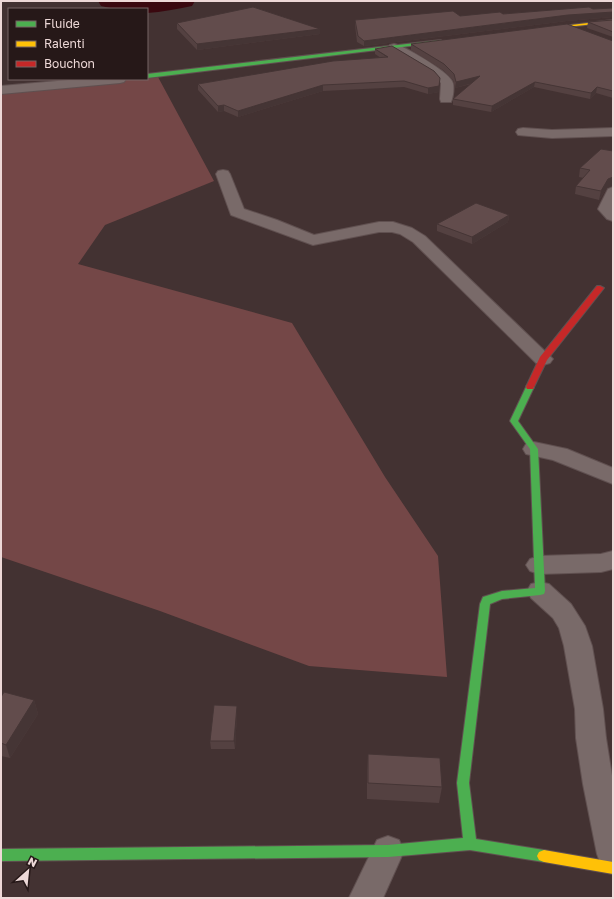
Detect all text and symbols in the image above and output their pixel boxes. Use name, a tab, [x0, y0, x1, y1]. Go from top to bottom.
legend	[8, 8, 148, 80]
text: Fluide	[44, 16, 80, 31]
text: Ralenti	[44, 36, 85, 51]
text: Bouchon	[44, 56, 95, 71]
north arrow	[8, 851, 48, 891]
text: N	[26, 854, 39, 869]

